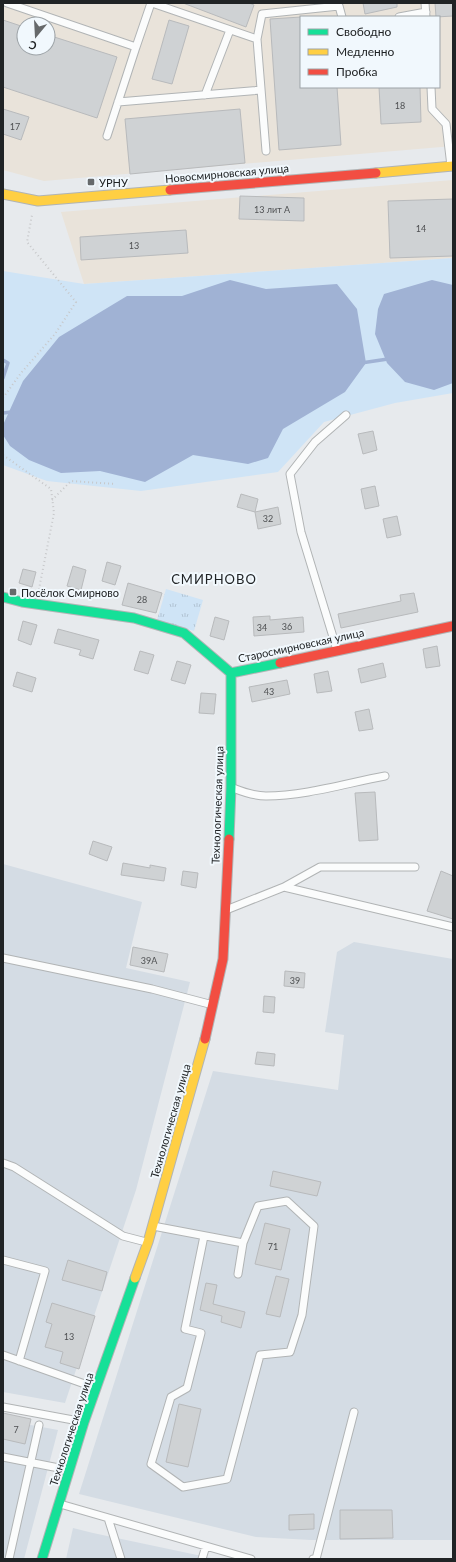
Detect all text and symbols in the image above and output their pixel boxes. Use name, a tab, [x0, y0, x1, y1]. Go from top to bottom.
north arrow	[16, 16, 56, 56]
legend	[300, 16, 440, 88]
text: Свободно	[336, 24, 392, 39]
text: С	[27, 38, 38, 53]
text: Медленно	[336, 44, 395, 59]
text: Пробка	[336, 64, 377, 79]
house number: 18	[395, 100, 405, 111]
house number: 17	[10, 121, 20, 132]
street label: Новосмирновская улица	[165, 161, 289, 185]
place label: УРНУ	[99, 176, 128, 189]
marker: УРНУ	[86, 177, 96, 187]
house number: 13 лит А	[254, 204, 291, 215]
house number: 14	[416, 223, 426, 234]
house number: 13	[129, 240, 139, 251]
house number: 32	[263, 513, 273, 524]
district label: СМИРНОВО	[171, 571, 257, 587]
place label: Посёлок Смирново	[21, 586, 119, 599]
marker: Посёлок Смирново	[8, 587, 18, 597]
house number: 28	[137, 594, 147, 605]
house number: 36	[282, 621, 292, 632]
house number: 34	[257, 622, 267, 633]
street label: Старосмирновская улица	[237, 625, 365, 665]
house number: 43	[264, 686, 274, 697]
street label: Технологическая улица	[208, 746, 226, 864]
house number: 39А	[141, 955, 158, 966]
house number: 39	[290, 975, 300, 986]
street label: Технологическая улица	[147, 1062, 193, 1180]
house number: 71	[268, 1241, 278, 1252]
house number: 13	[64, 1331, 74, 1342]
street label: Технологическая улица	[47, 1371, 95, 1487]
house number: 7	[13, 1424, 19, 1435]

